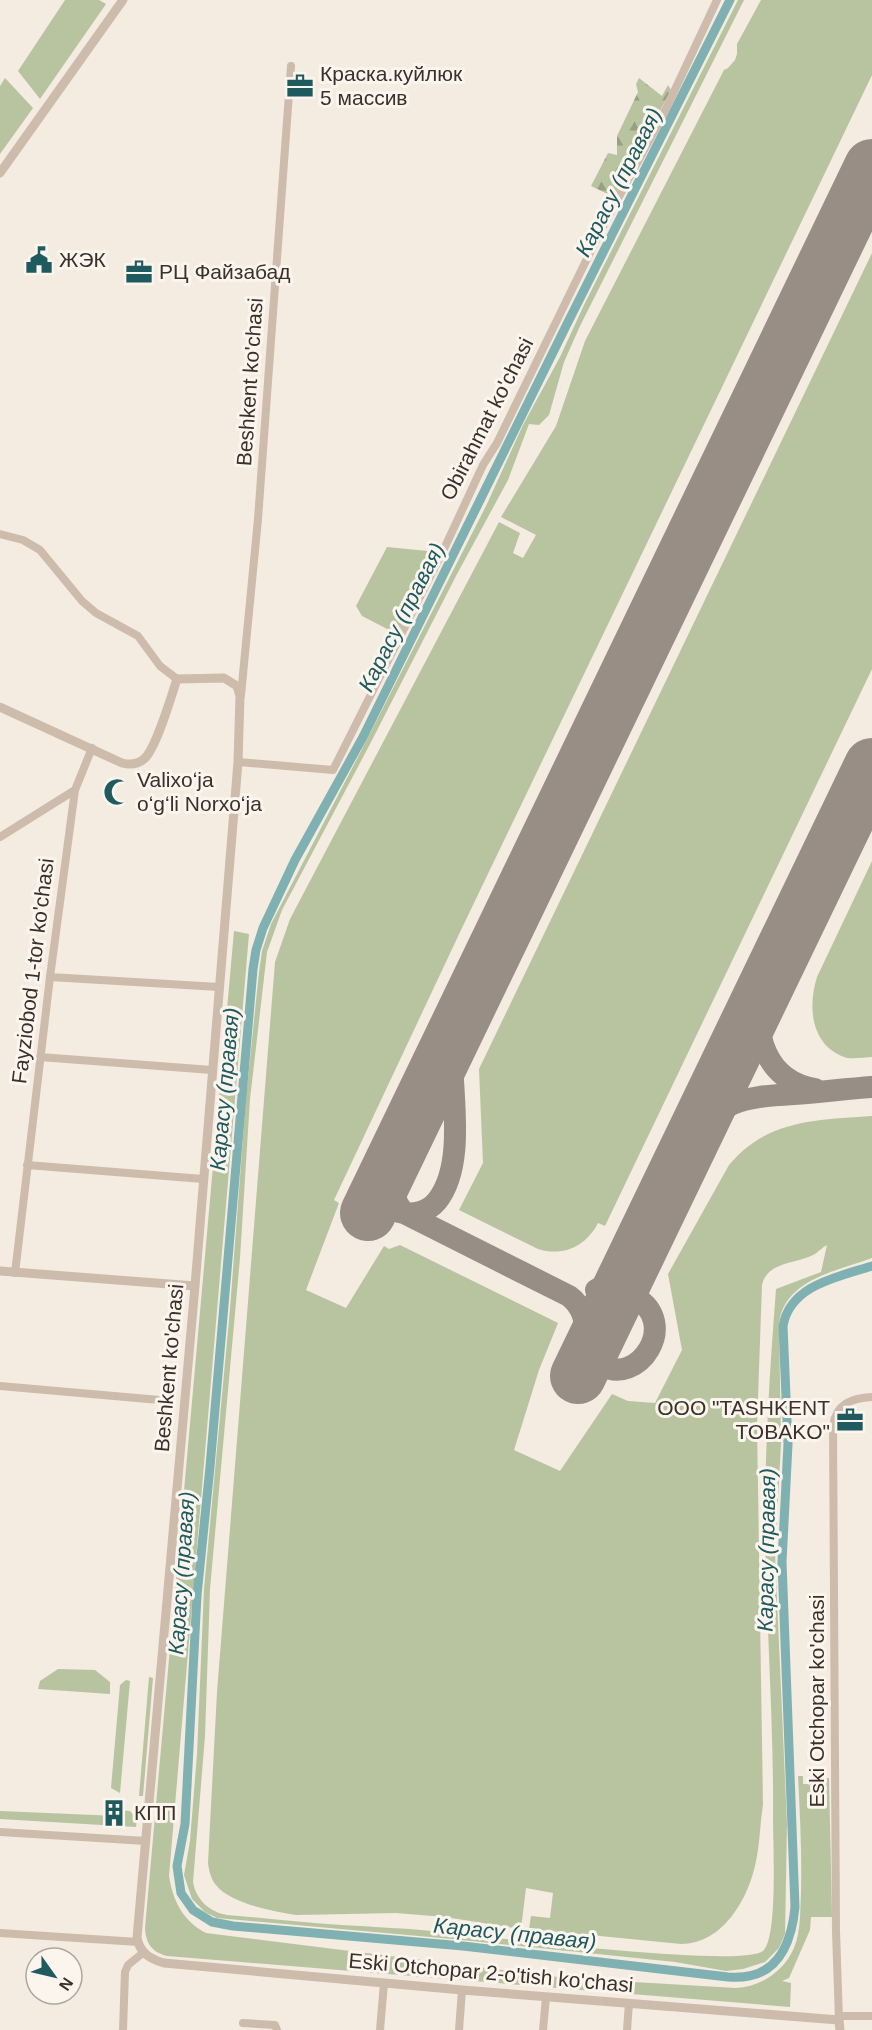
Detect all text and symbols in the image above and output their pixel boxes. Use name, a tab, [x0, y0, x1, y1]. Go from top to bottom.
place label: Краска.куйлюк 5 массив	[320, 62, 463, 109]
office icon: Краска.куйлюк 5 массив	[285, 71, 315, 101]
water label: Карасу (правая)	[570, 104, 667, 261]
public building icon: ЖЭК	[24, 245, 54, 275]
place label: ЖЭК	[59, 248, 106, 271]
office icon: РЦ Файзабад	[124, 257, 154, 287]
place label: РЦ Файзабад	[159, 260, 291, 283]
street label: Beshkent ko'chasi	[232, 297, 267, 467]
street label: Obirahmat ko'chasi	[436, 334, 537, 504]
water label: Карасу (правая)	[353, 539, 450, 696]
place label: Valixoʻja oʻgʻli Norxoʻja	[137, 768, 262, 815]
mosque icon: Valixoʻja oʻgʻli Norxoʻja	[102, 777, 132, 807]
street label: Fayziobod 1-tor ko'chasi	[7, 857, 58, 1085]
water label: Карасу (правая)	[205, 1006, 244, 1172]
street label: Beshkent ko'chasi	[150, 1283, 187, 1453]
place label: OOO "TASHKENT TOBAKO"	[657, 1396, 830, 1443]
office icon: OOO "TASHKENT TOBAKO"	[835, 1405, 865, 1435]
water label: Карасу (правая)	[753, 1468, 780, 1632]
water label: Карасу (правая)	[163, 1490, 200, 1656]
street label: Eski Otchopar ko'chasi	[805, 1595, 828, 1807]
building icon: КПП	[99, 1798, 129, 1828]
place label: КПП	[134, 1801, 176, 1824]
water label: Карасу (правая)	[432, 1913, 598, 1954]
north arrow	[24, 1946, 84, 2006]
street label: Eski Otchopar 2-o'tish ko'chasi	[348, 1949, 634, 1996]
text: N	[56, 1975, 76, 1994]

